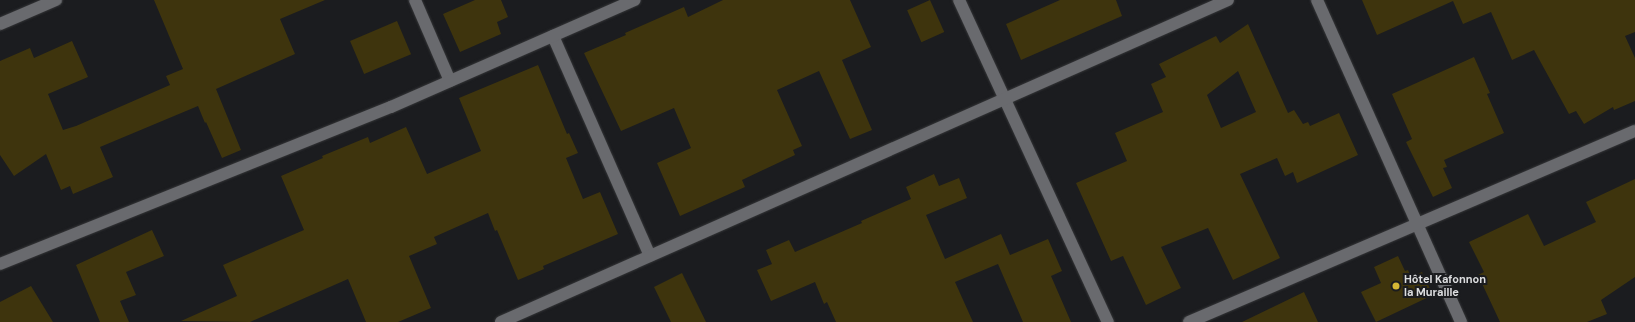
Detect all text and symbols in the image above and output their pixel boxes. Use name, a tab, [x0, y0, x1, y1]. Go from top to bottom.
place label: Hôtel Kafonnon la Muraille	[1404, 273, 1486, 299]
marker: Hôtel Kafonnon la Muraille	[1391, 281, 1401, 291]

